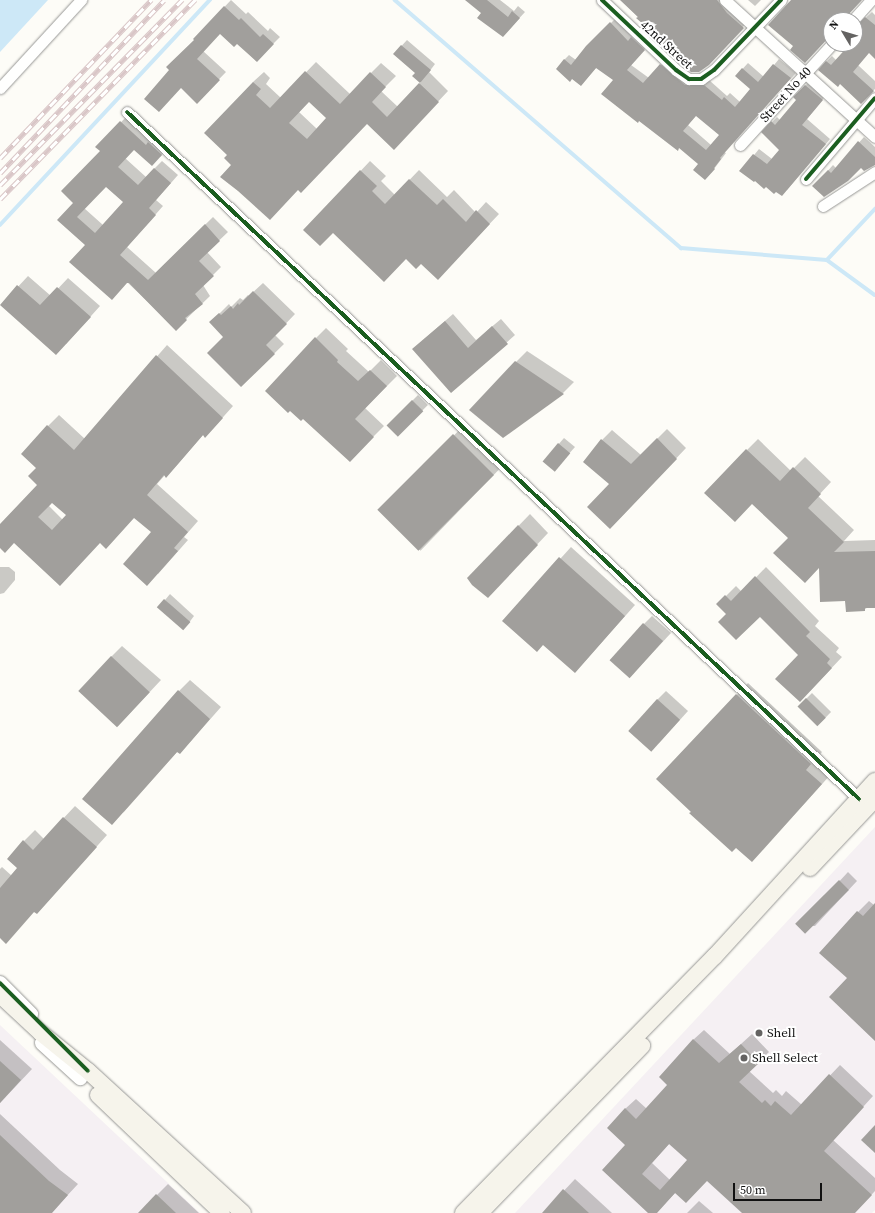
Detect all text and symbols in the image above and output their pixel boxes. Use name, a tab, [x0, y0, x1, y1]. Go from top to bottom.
north arrow	[823, 12, 863, 52]
street label: 42nd Street	[637, 17, 695, 73]
text: N	[826, 17, 842, 33]
street label: Street No 40	[757, 64, 815, 126]
place label: Shell	[767, 1025, 796, 1041]
marker: Shell	[754, 1028, 764, 1038]
place label: Shell Select	[752, 1050, 818, 1066]
marker: Shell Select	[739, 1053, 749, 1063]
scale bar	[735, 1175, 824, 1201]
text: 50 m	[740, 1182, 766, 1198]

